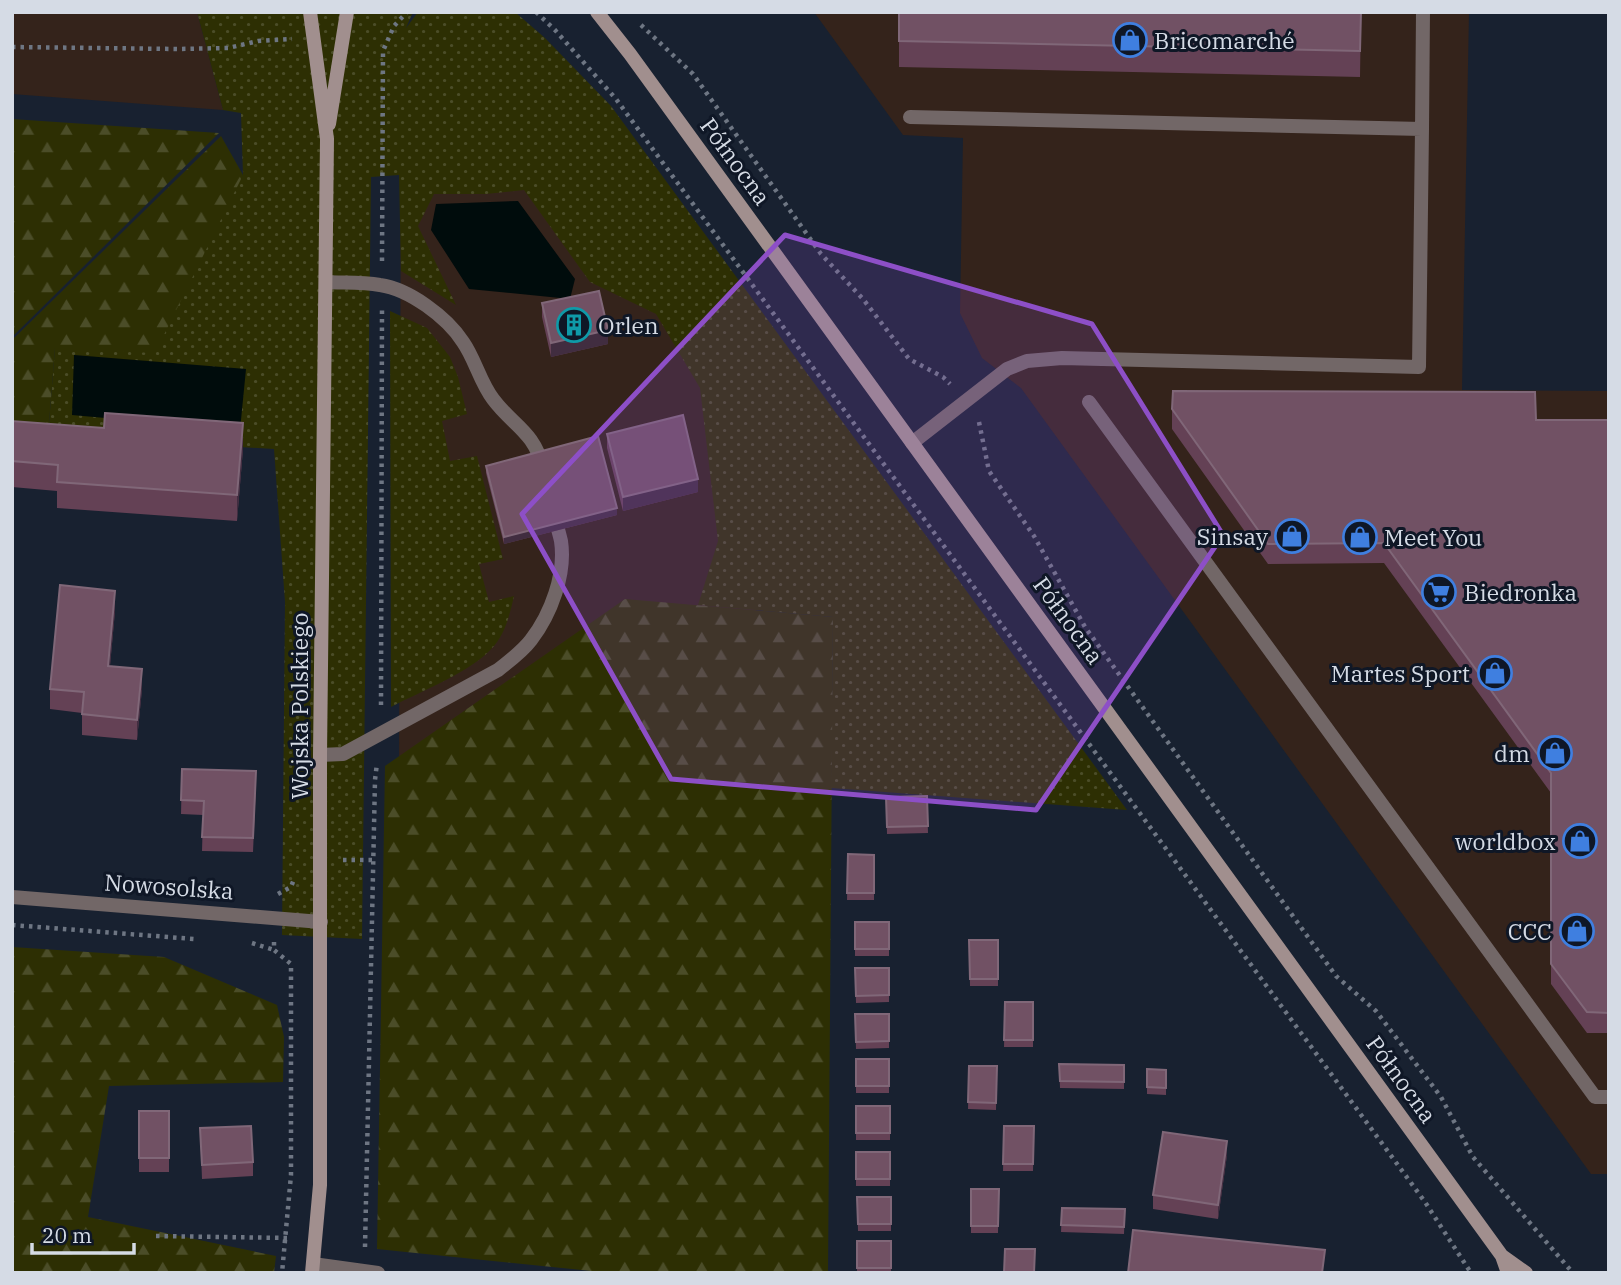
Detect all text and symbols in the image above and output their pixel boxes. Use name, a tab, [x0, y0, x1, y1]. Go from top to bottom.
shop icon: Bricomarché	[1111, 21, 1149, 59]
place label: Bricomarché	[1154, 25, 1295, 55]
street label: Północna	[694, 111, 778, 211]
building icon: Orlen	[555, 306, 593, 344]
place label: Orlen	[598, 310, 659, 340]
shop icon: Sinsay	[1273, 517, 1311, 555]
shop icon: Meet You	[1341, 518, 1379, 556]
place label: Sinsay	[1197, 521, 1269, 551]
place label: Meet You	[1384, 522, 1482, 552]
street label: Północna	[1027, 570, 1111, 670]
supermarket icon: Biedronka	[1420, 573, 1458, 611]
place label: Biedronka	[1464, 577, 1577, 607]
street label: Wojska Polskiego	[284, 612, 314, 800]
shop icon: Martes Sport	[1476, 654, 1514, 692]
place label: Martes Sport	[1331, 658, 1470, 688]
shop icon: dm	[1536, 734, 1574, 772]
place label: dm	[1494, 738, 1530, 768]
shop icon: worldbox	[1561, 822, 1599, 860]
place label: worldbox	[1455, 826, 1556, 856]
street label: Nowosolska	[103, 867, 235, 905]
shop icon: CCC	[1558, 912, 1596, 950]
place label: CCC	[1508, 916, 1552, 946]
street label: Północna	[1360, 1029, 1444, 1129]
scale bar	[32, 1212, 133, 1256]
text: 20 m	[42, 1221, 92, 1249]

